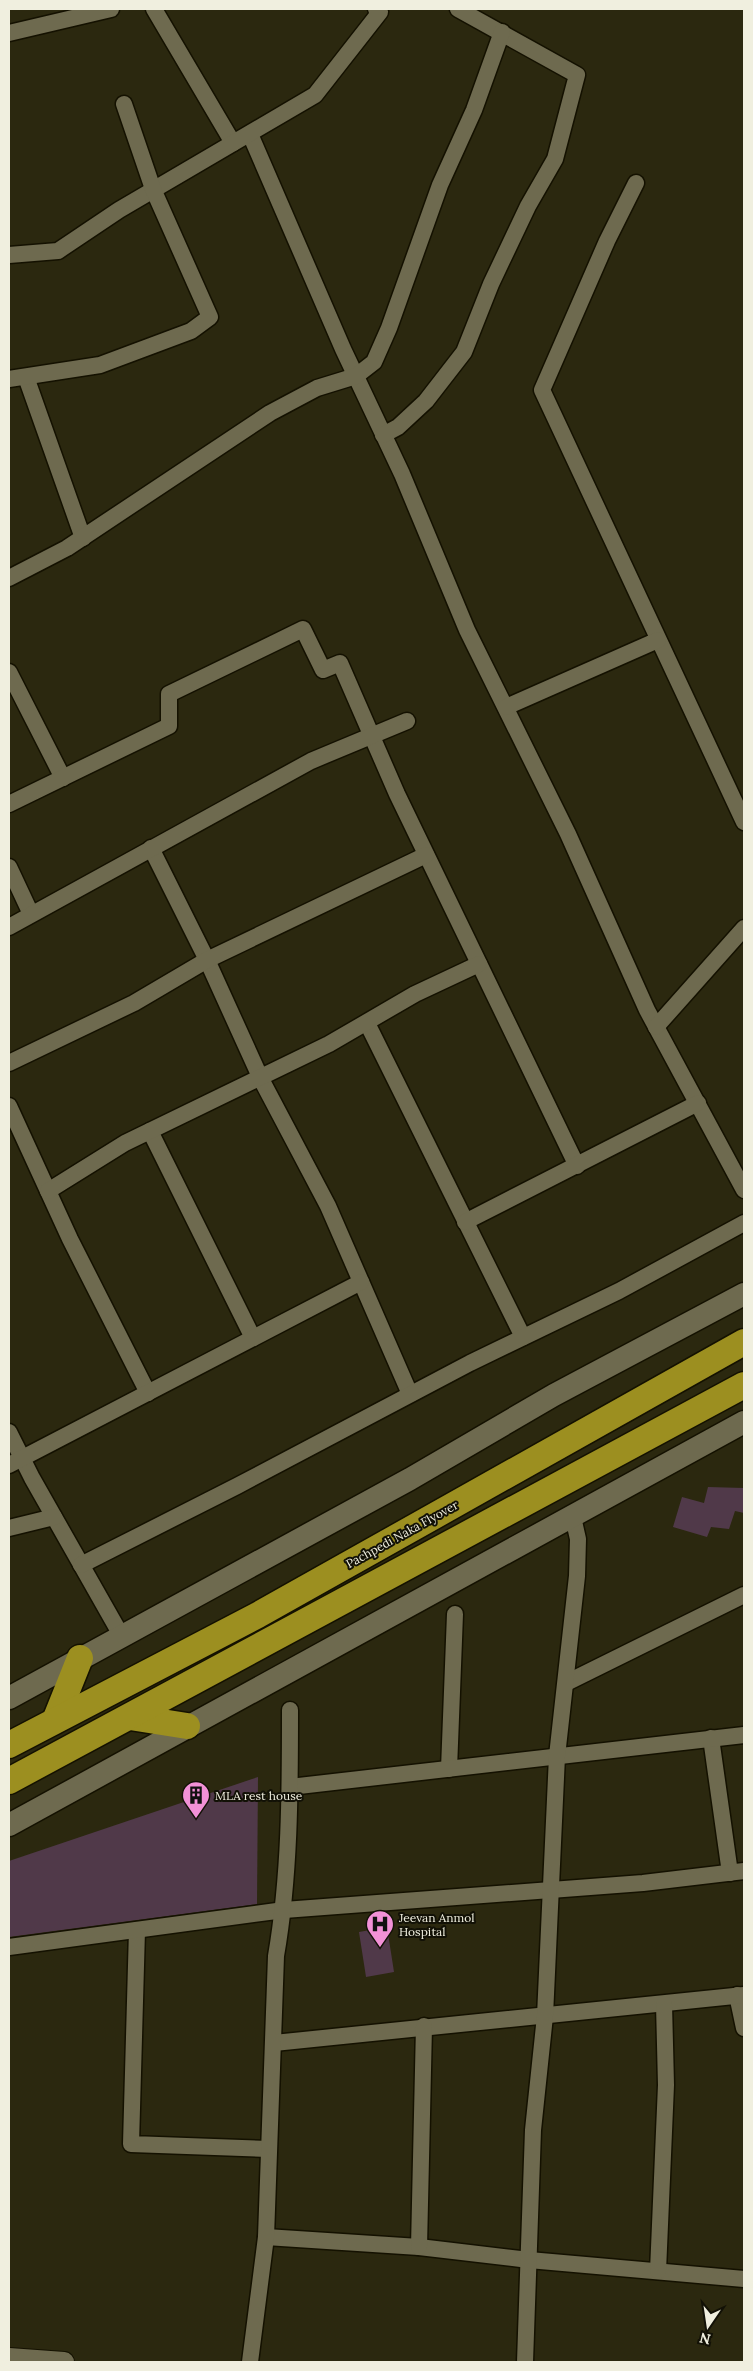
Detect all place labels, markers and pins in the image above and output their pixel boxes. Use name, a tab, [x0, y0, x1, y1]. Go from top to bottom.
building icon: MLA rest house	[181, 1780, 211, 1819]
place label: MLA rest house	[215, 1788, 303, 1803]
hospital icon: Jeevan Anmol Hospital	[365, 1909, 395, 1948]
place label: Jeevan Anmol Hospital	[398, 1910, 475, 1939]

